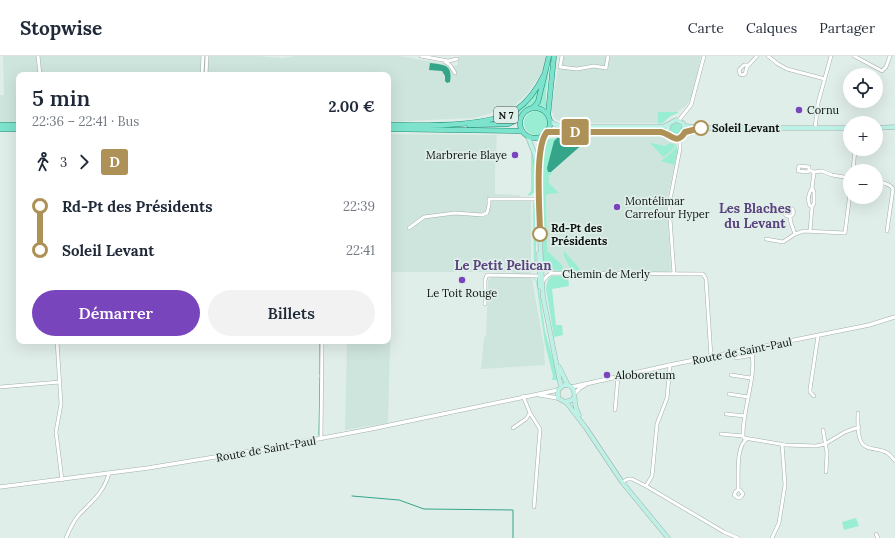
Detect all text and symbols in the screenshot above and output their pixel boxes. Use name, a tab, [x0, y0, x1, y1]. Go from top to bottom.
text: Stopwise	[20, 16, 102, 40]
text: Carte	[688, 19, 724, 37]
text: Calques	[746, 19, 797, 37]
text: Partager	[819, 19, 875, 37]
map controls	[843, 68, 883, 204]
button: locate	[843, 68, 883, 108]
text: 5 min	[32, 84, 90, 112]
text: 2.00 €	[329, 97, 375, 116]
place label: Cornu	[807, 103, 840, 117]
marker: Cornu	[794, 105, 804, 115]
road number: N 7	[494, 107, 518, 123]
text: 22:36 – 22:41 · Bus	[32, 113, 139, 130]
button: +	[843, 116, 883, 156]
line badge: D	[562, 119, 588, 145]
marker: Soleil Levant	[693, 120, 709, 136]
place label: Soleil Levant	[712, 121, 780, 135]
text: D	[570, 123, 580, 141]
place label: Marbrerie Blaye	[426, 148, 507, 162]
marker: Marbrerie Blaye	[510, 150, 520, 160]
icon: walk	[32, 151, 54, 173]
icon: forward	[73, 151, 95, 173]
text: D	[109, 153, 120, 171]
text: 3	[60, 154, 67, 171]
button: −	[843, 164, 883, 204]
place label: Montélimar Carrefour Hyper	[625, 194, 710, 221]
text: Rd-Pt des Présidents	[62, 197, 212, 216]
text: 22:39	[343, 198, 375, 215]
district label: Les Blaches du Levant	[719, 200, 791, 232]
marker: Montélimar Carrefour Hyper	[612, 202, 622, 212]
place label: Rd-Pt des Présidents	[551, 221, 607, 248]
marker: Rd-Pt des Présidents	[532, 226, 548, 242]
text: Soleil Levant	[62, 241, 154, 260]
text: 22:41	[346, 242, 375, 259]
district label: Le Petit Pelican	[455, 257, 552, 274]
street label: Chemin de Merly	[562, 267, 650, 281]
marker: Le Toit Rouge	[457, 275, 467, 285]
place label: Le Toit Rouge	[427, 286, 497, 300]
button: Démarrer	[32, 290, 200, 336]
button: Billets	[208, 290, 375, 336]
street label: Route de Saint-Paul	[691, 334, 793, 368]
place label: Aloboretum	[614, 368, 676, 382]
marker: Aloboretum	[602, 370, 612, 380]
street label: Route de Saint-Paul	[215, 433, 317, 465]

